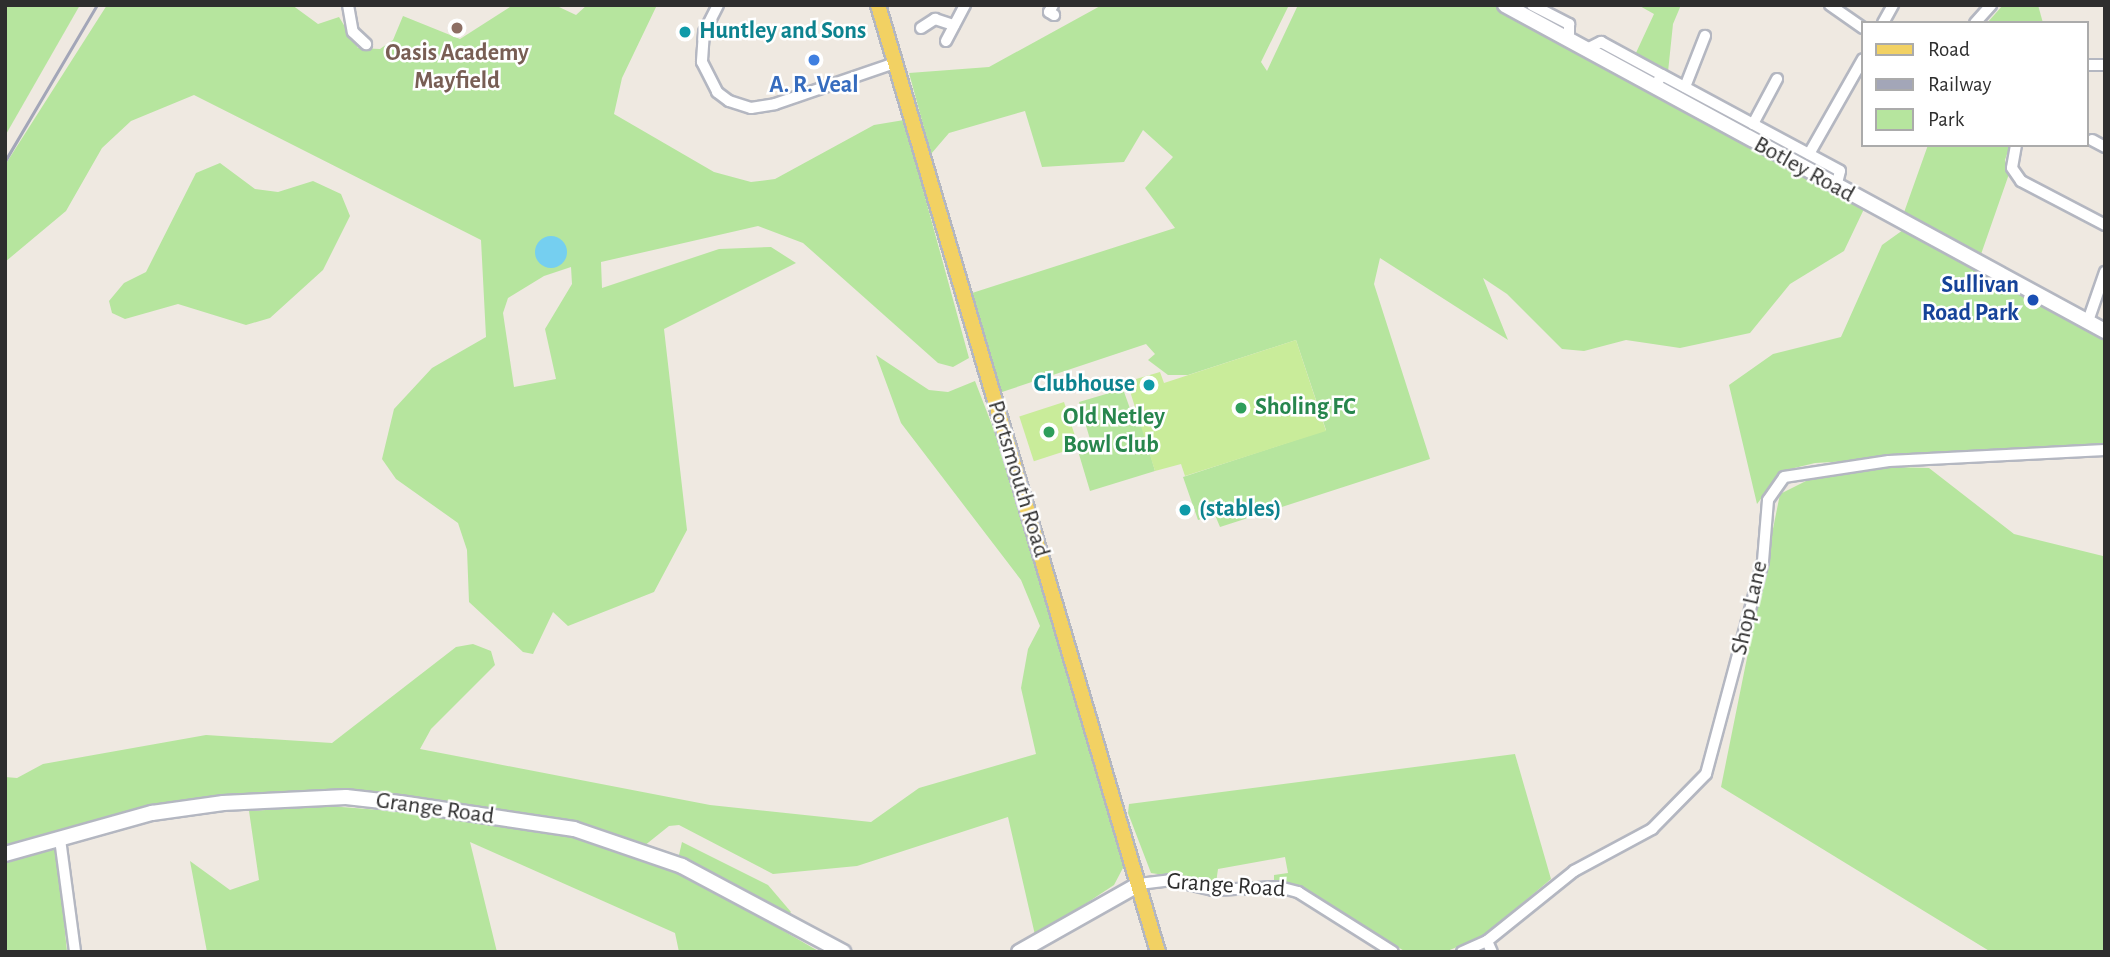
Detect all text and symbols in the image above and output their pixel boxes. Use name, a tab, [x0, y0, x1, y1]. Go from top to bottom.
place label: Huntley and Sons	[699, 18, 866, 46]
marker: Oasis Academy Mayfield	[449, 20, 465, 36]
legend	[1862, 21, 2089, 147]
marker: Huntley and Sons	[677, 24, 693, 40]
text: Road	[1928, 39, 1970, 60]
place label: Oasis Academy Mayfield	[385, 40, 529, 96]
marker: A. R. Veal	[806, 52, 822, 68]
place label: A. R. Veal	[769, 72, 859, 100]
text: Railway	[1928, 74, 1991, 95]
text: Park	[1928, 109, 1964, 130]
street label: Botley Road	[1748, 130, 1860, 210]
place label: Sullivan Road Park	[1922, 272, 2019, 328]
marker: Sullivan Road Park	[2025, 292, 2041, 308]
place label: Clubhouse	[1033, 371, 1135, 399]
marker: Clubhouse	[1141, 377, 1157, 393]
place label: Sholing FC	[1255, 394, 1356, 422]
street label: Portsmouth Road	[980, 397, 1056, 561]
marker: Sholing FC	[1233, 400, 1249, 416]
place label: Old Netley Bowl Club	[1063, 404, 1165, 460]
marker: Old Netley Bowl Club	[1041, 424, 1057, 440]
place label: (stables)	[1199, 496, 1282, 524]
marker: (stables)	[1177, 502, 1193, 518]
street label: Shop Lane	[1725, 558, 1775, 658]
street label: Grange Road	[374, 786, 496, 832]
street label: Grange Road	[1166, 867, 1286, 905]

